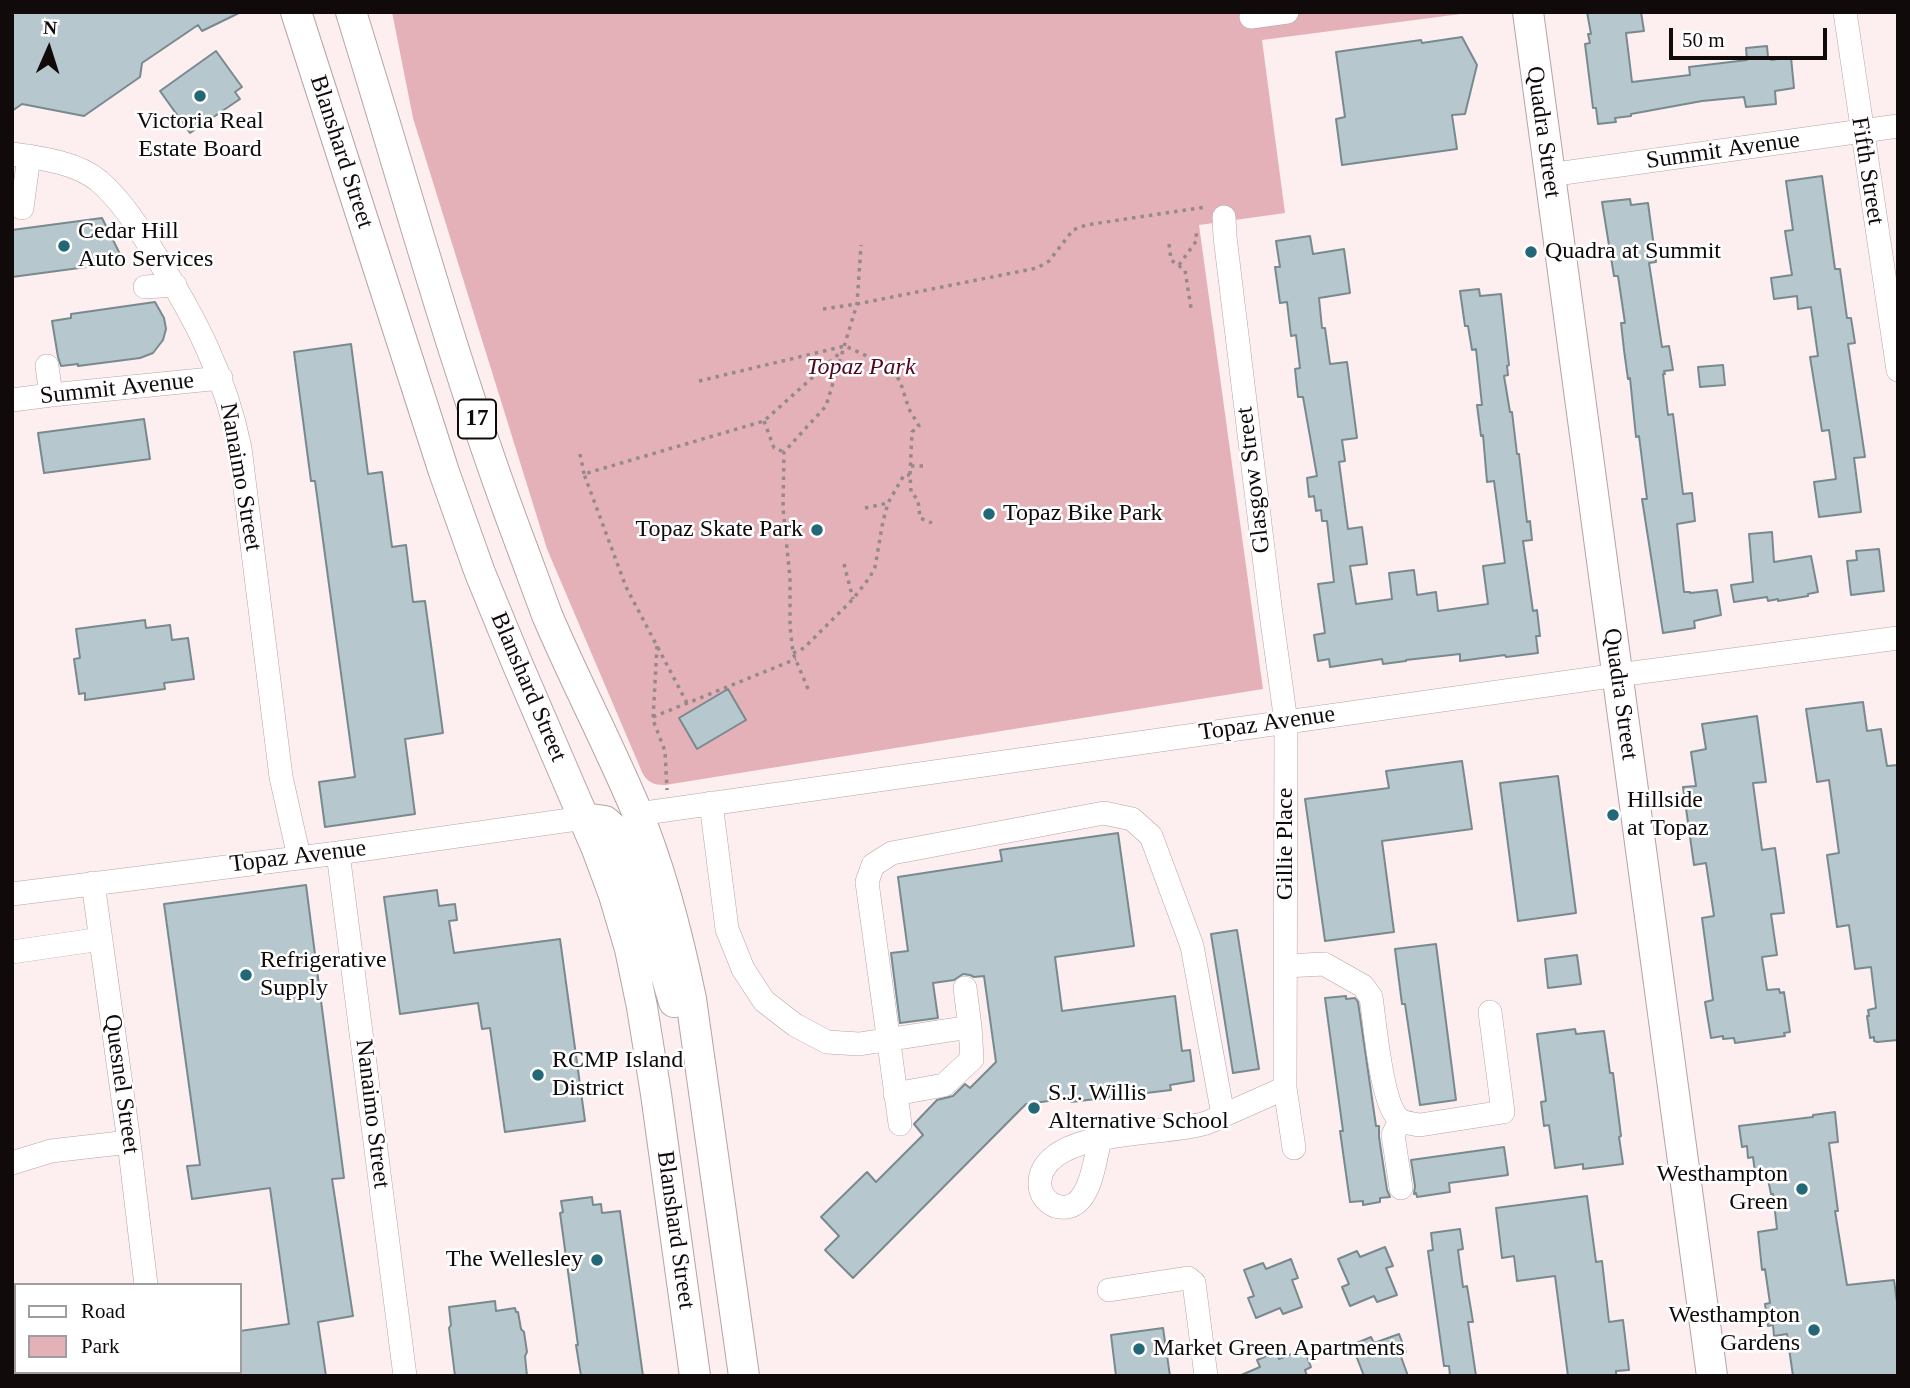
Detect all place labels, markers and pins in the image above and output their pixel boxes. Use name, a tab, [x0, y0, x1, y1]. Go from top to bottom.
marker: Victoria Real Estate Board	[192, 88, 208, 104]
place label: Victoria Real Estate Board	[136, 108, 264, 164]
place label: Cedar Hill Auto Services	[78, 218, 213, 274]
marker: Cedar Hill Auto Services	[56, 238, 72, 254]
place label: Quadra at Summit	[1545, 238, 1721, 266]
marker: Quadra at Summit	[1523, 244, 1539, 260]
place label: Topaz Bike Park	[1003, 500, 1163, 528]
marker: Topaz Bike Park	[981, 506, 997, 522]
place label: Topaz Skate Park	[635, 516, 803, 544]
marker: Topaz Skate Park	[809, 522, 825, 538]
place label: Hillside at Topaz	[1627, 787, 1709, 843]
marker: Hillside at Topaz	[1605, 807, 1621, 823]
place label: Refrigerative Supply	[260, 947, 387, 1003]
marker: Refrigerative Supply	[238, 967, 254, 983]
place label: RCMP Island District	[552, 1047, 683, 1103]
marker: RCMP Island District	[530, 1067, 546, 1083]
place label: S.J. Willis Alternative School	[1048, 1080, 1229, 1136]
marker: S.J. Willis Alternative School	[1026, 1100, 1042, 1116]
place label: Westhampton Green	[1657, 1161, 1788, 1217]
marker: Westhampton Green	[1794, 1181, 1810, 1197]
place label: The Wellesley	[446, 1246, 583, 1274]
marker: The Wellesley	[589, 1252, 605, 1268]
place label: Westhampton Gardens	[1669, 1302, 1800, 1358]
marker: Westhampton Gardens	[1806, 1322, 1822, 1338]
place label: Market Green Apartments	[1153, 1335, 1405, 1363]
marker: Market Green Apartments	[1131, 1341, 1147, 1357]

